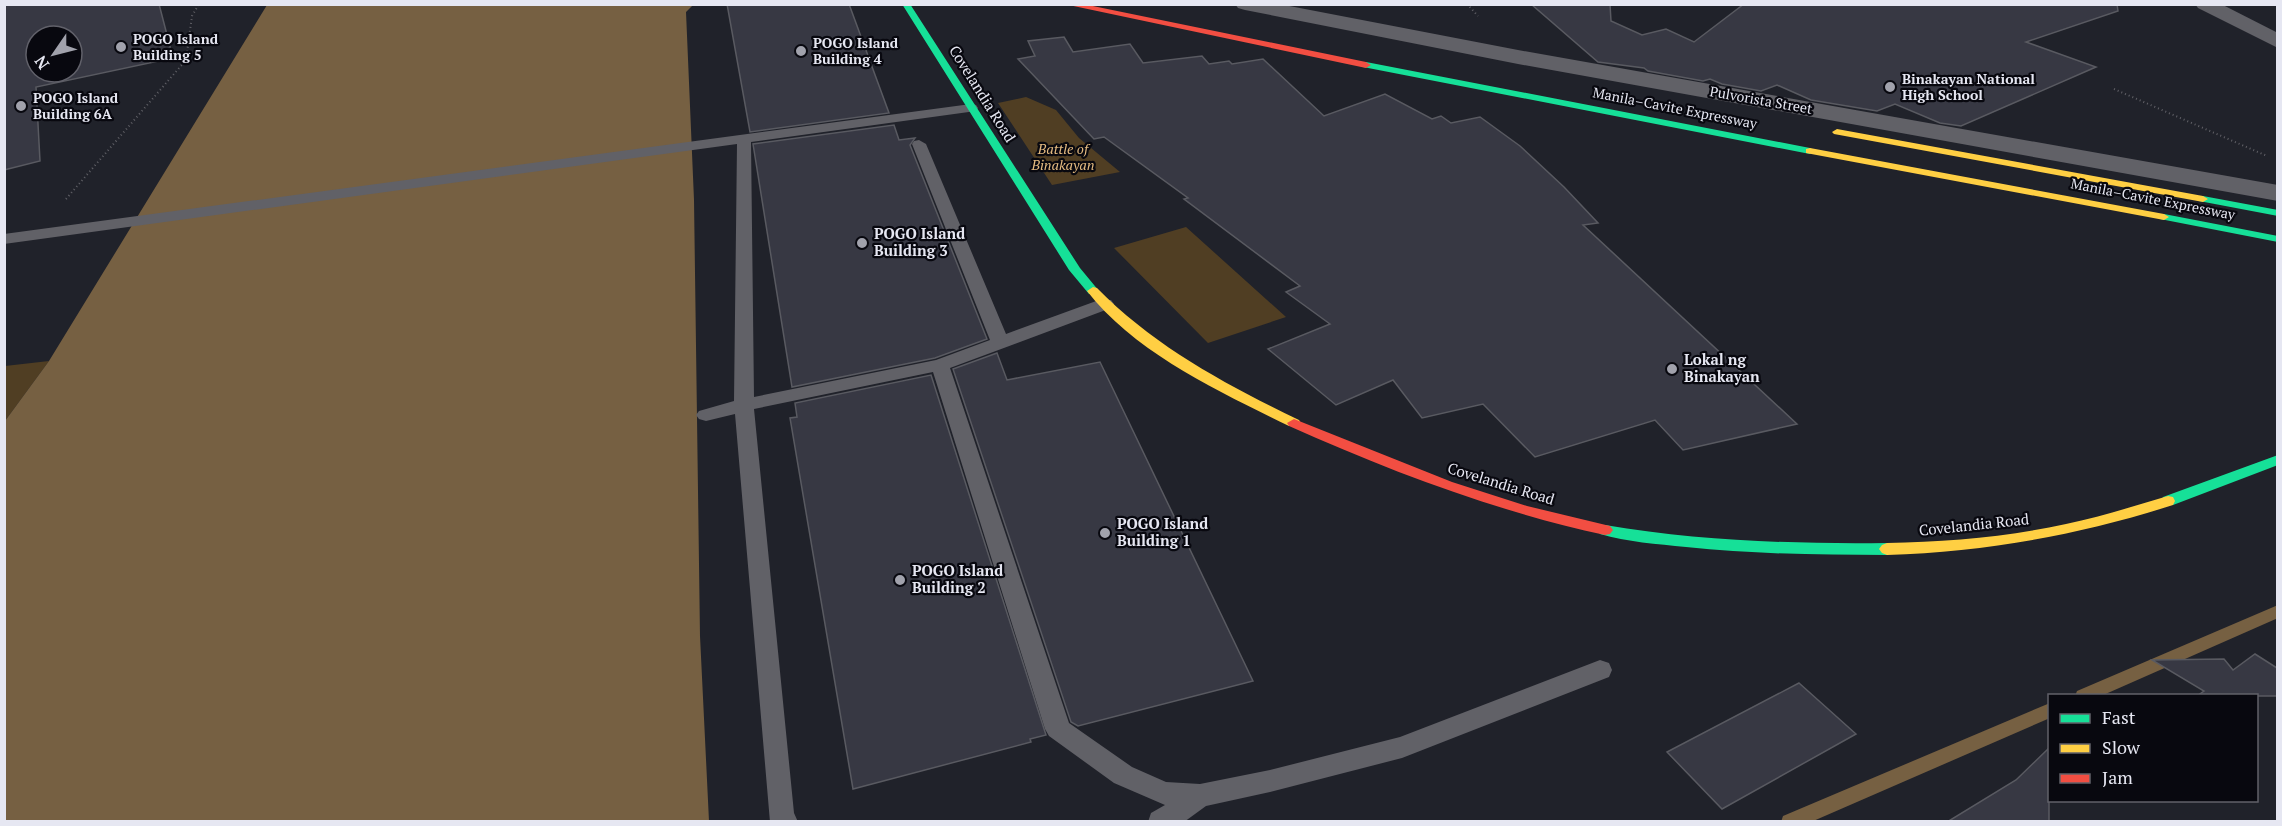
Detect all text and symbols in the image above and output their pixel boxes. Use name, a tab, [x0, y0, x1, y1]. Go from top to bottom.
north arrow	[24, 24, 84, 84]
place label: POGO Island Building 5	[133, 29, 219, 64]
place label: POGO Island Building 4	[813, 33, 899, 68]
marker: POGO Island Building 5	[114, 40, 128, 54]
street label: Covelandia Road	[945, 41, 1021, 146]
marker: POGO Island Building 4	[794, 44, 808, 58]
text: N	[29, 51, 54, 74]
place label: Binakayan National High School	[1902, 69, 2035, 104]
marker: Binakayan National High School	[1883, 80, 1897, 94]
street label: Pulvorista Street	[1708, 81, 1815, 118]
street label: Manila–Cavite Expressway	[1591, 82, 1760, 133]
place label: POGO Island Building 6A	[33, 88, 119, 123]
marker: POGO Island Building 6A	[14, 99, 28, 113]
park label: Battle of Binakayan	[1030, 139, 1095, 174]
street label: Manila–Cavite Expressway	[2069, 173, 2238, 224]
place label: POGO Island Building 3	[874, 223, 965, 260]
marker: POGO Island Building 3	[855, 236, 869, 250]
place label: Lokal ng Binakayan	[1684, 349, 1760, 386]
marker: Lokal ng Binakayan	[1665, 362, 1679, 376]
street label: Covelandia Road	[1445, 457, 1557, 509]
street label: Covelandia Road	[1918, 508, 2030, 540]
place label: POGO Island Building 1	[1117, 513, 1208, 550]
marker: POGO Island Building 1	[1098, 526, 1112, 540]
place label: POGO Island Building 2	[912, 560, 1003, 597]
marker: POGO Island Building 2	[893, 573, 907, 587]
legend	[2048, 694, 2258, 802]
text: Fast	[2102, 705, 2136, 729]
text: Slow	[2102, 735, 2141, 759]
text: Jam	[2102, 765, 2133, 789]

